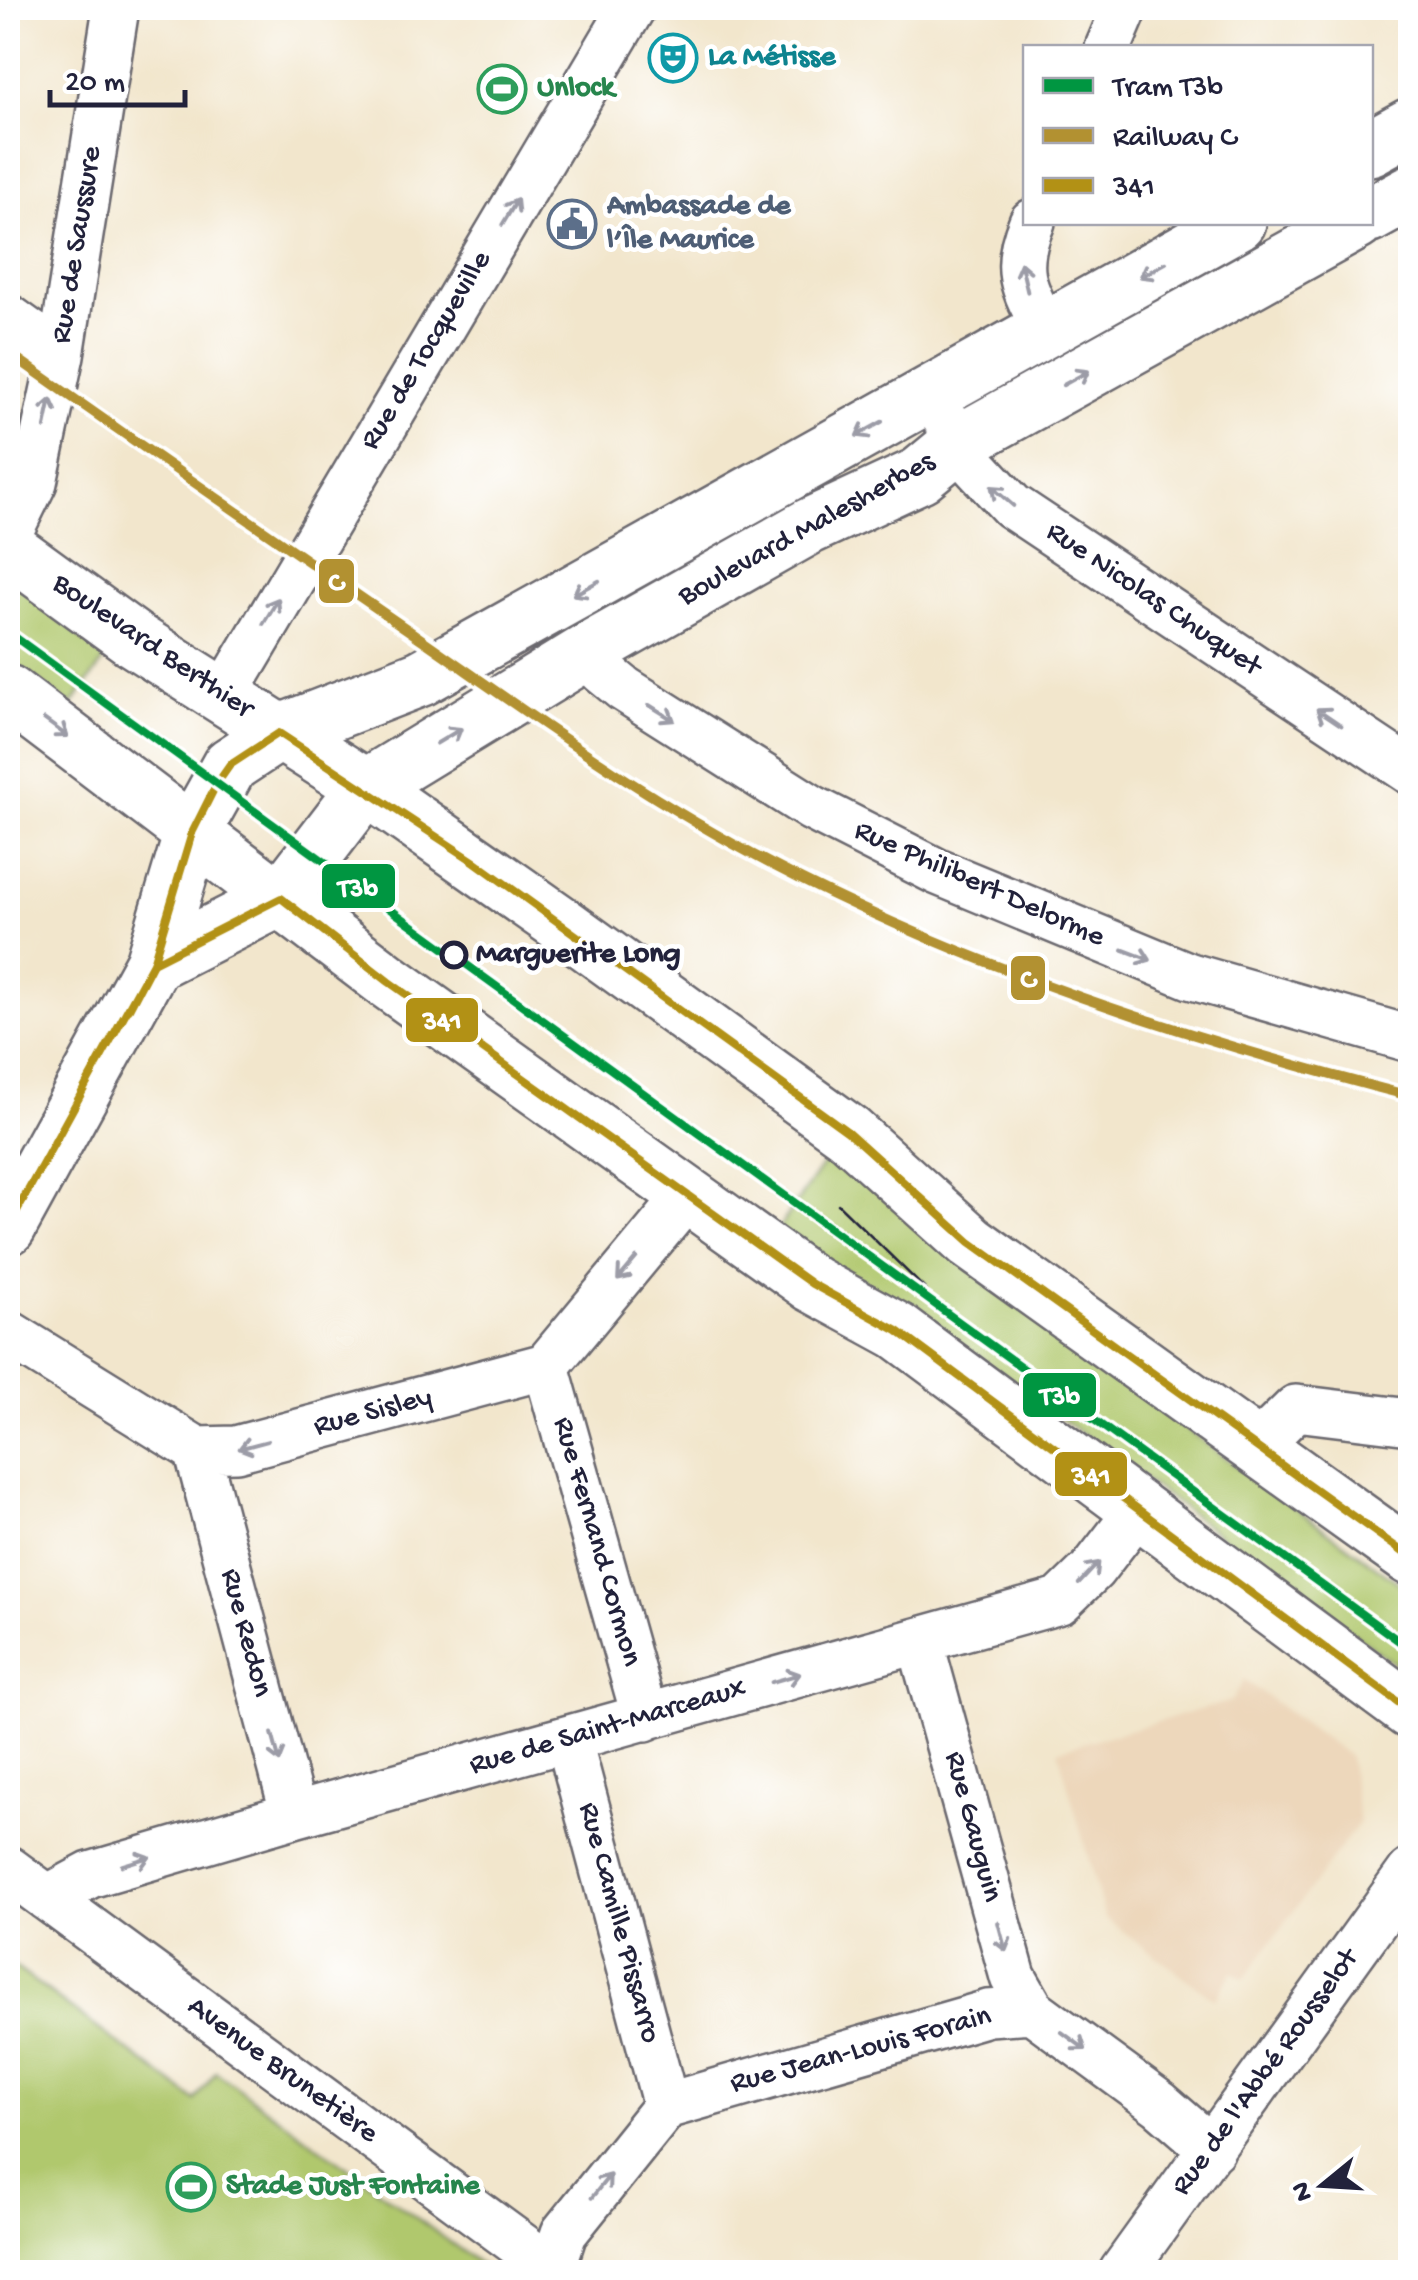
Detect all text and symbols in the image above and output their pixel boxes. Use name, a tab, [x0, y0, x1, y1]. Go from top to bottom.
theatre icon: La Métisse	[647, 32, 699, 84]
place label: La Métisse	[708, 41, 837, 76]
scale bar	[50, 45, 185, 107]
legend	[1023, 45, 1373, 225]
sports icon: Unlock	[476, 63, 528, 115]
text: 20 m	[65, 67, 125, 102]
place label: Unlock	[537, 72, 618, 107]
text: Tram T3b	[1111, 72, 1223, 107]
text: Railway C	[1113, 122, 1238, 157]
street label: Rue de Saussure	[45, 143, 111, 346]
text: 341	[1112, 172, 1155, 207]
place label: Ambassade de l’Île Maurice	[606, 190, 792, 259]
one-way arrow	[500, 198, 520, 227]
public building icon: Ambassade de l’Île Maurice	[546, 198, 598, 250]
street label: Rue de Tocqueville	[354, 245, 500, 457]
one-way arrow	[1138, 261, 1168, 281]
one-way arrow	[1013, 262, 1032, 294]
one-way arrow	[1061, 367, 1090, 387]
one-way arrow	[40, 398, 59, 430]
one-way arrow	[855, 420, 884, 440]
street label: Boulevard Malesherbes	[672, 445, 942, 615]
one-way arrow	[990, 485, 1015, 508]
street label: Rue Nicolas Chuquet	[1039, 515, 1269, 686]
line badge: C	[317, 557, 356, 605]
street label: Boulevard Berthier	[44, 566, 261, 728]
text: C	[328, 568, 346, 601]
one-way arrow	[572, 579, 601, 599]
one-way arrow	[262, 597, 282, 626]
one-way arrow	[647, 703, 675, 723]
one-way arrow	[1316, 707, 1344, 728]
one-way arrow	[42, 717, 69, 738]
one-way arrow	[434, 726, 463, 746]
street label: Rue Philibert Delorme	[848, 814, 1110, 956]
line badge: T3b	[320, 862, 397, 910]
text: T3b	[336, 874, 378, 907]
place label: Marguerite Long	[476, 938, 681, 973]
marker: Marguerite Long	[441, 942, 467, 968]
one-way arrow	[1121, 948, 1152, 966]
line badge: C	[1009, 954, 1047, 1002]
text: C	[1020, 965, 1038, 998]
line badge: 341	[404, 996, 480, 1044]
text: 341	[421, 1007, 462, 1040]
one-way arrow	[617, 1256, 639, 1282]
line badge: T3b	[1021, 1371, 1098, 1419]
street label: Rue Sisley	[310, 1380, 436, 1446]
text: T3b	[1038, 1382, 1080, 1415]
street label: Rue Fernand Cormon	[544, 1414, 648, 1670]
one-way arrow	[238, 1436, 269, 1455]
line badge: 341	[1053, 1450, 1129, 1498]
text: 341	[1070, 1462, 1111, 1495]
one-way arrow	[1077, 1561, 1101, 1585]
street label: Rue Redon	[211, 1565, 279, 1701]
one-way arrow	[770, 1668, 801, 1687]
street label: Rue de Saint-Marceaux	[466, 1672, 750, 1784]
one-way arrow	[267, 1732, 286, 1763]
street label: Rue Gauguin	[935, 1748, 1009, 1906]
street label: Rue Camille Pissarro	[569, 1799, 667, 2047]
one-way arrow	[120, 1851, 152, 1869]
one-way arrow	[994, 1921, 1013, 1952]
street label: Rue de l'Abbé Rousselot	[1165, 1941, 1369, 2203]
street label: Avenue Brunetière	[180, 1990, 385, 2152]
street label: Rue Jean-Louis Forain	[727, 1999, 995, 2103]
one-way arrow	[1060, 2031, 1088, 2052]
north arrow	[1273, 2135, 1373, 2235]
sports icon: Stade Just Fontaine	[165, 2161, 217, 2213]
place label: Stade Just Fontaine	[226, 2170, 481, 2205]
one-way arrow	[590, 2174, 612, 2200]
text: N	[1285, 2178, 1322, 2205]

